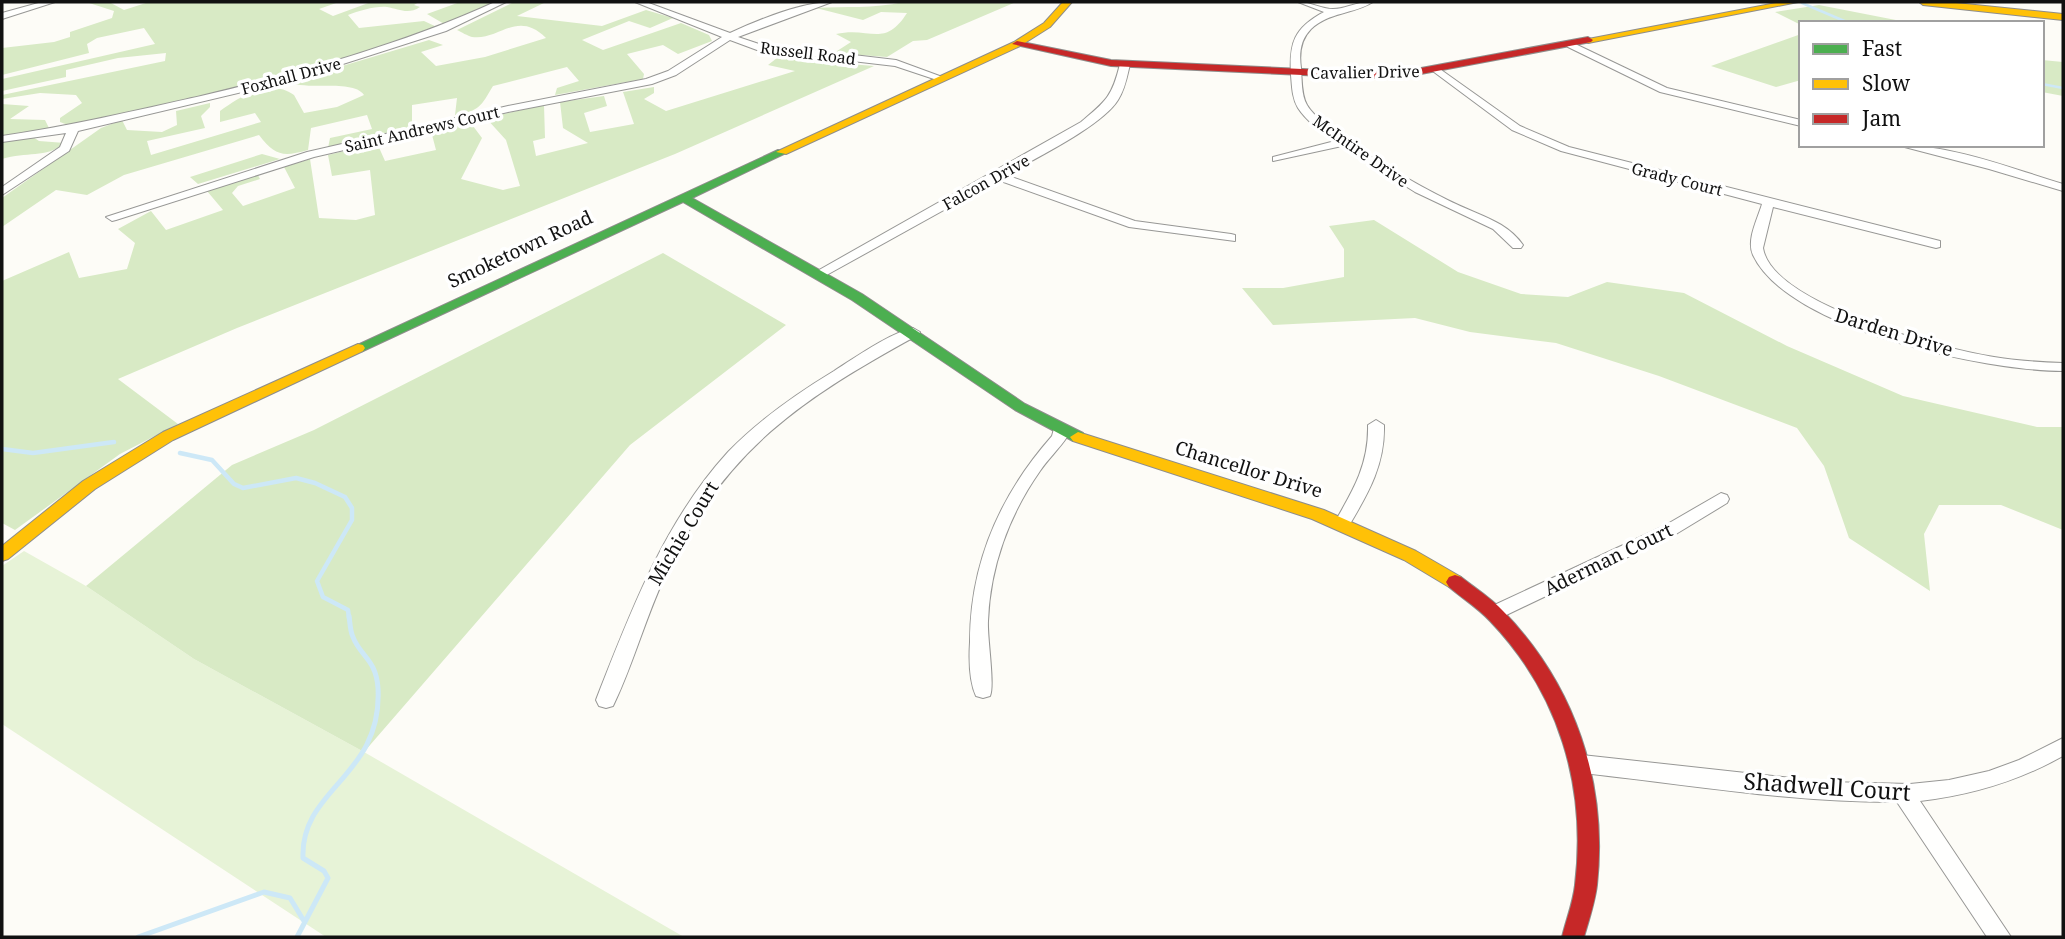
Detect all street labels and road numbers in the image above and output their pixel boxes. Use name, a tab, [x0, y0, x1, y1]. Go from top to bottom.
street label: Russell Road	[759, 36, 857, 70]
street label: Foxhall Drive	[239, 52, 343, 100]
street label: Cavalier Drive	[1310, 60, 1420, 84]
street label: Saint Andrews Court	[343, 100, 502, 157]
street label: McIntire Drive	[1309, 110, 1413, 192]
street label: Falcon Drive	[938, 149, 1034, 215]
street label: Grady Court	[1629, 157, 1725, 201]
street label: Smoketown Road	[443, 204, 597, 294]
street label: Darden Drive	[1832, 302, 1956, 362]
street label: Chancellor Drive	[1172, 434, 1326, 504]
street label: Michie Court	[642, 476, 724, 590]
street label: Aderman Court	[1539, 517, 1677, 601]
street label: Shadwell Court	[1742, 764, 1912, 808]

